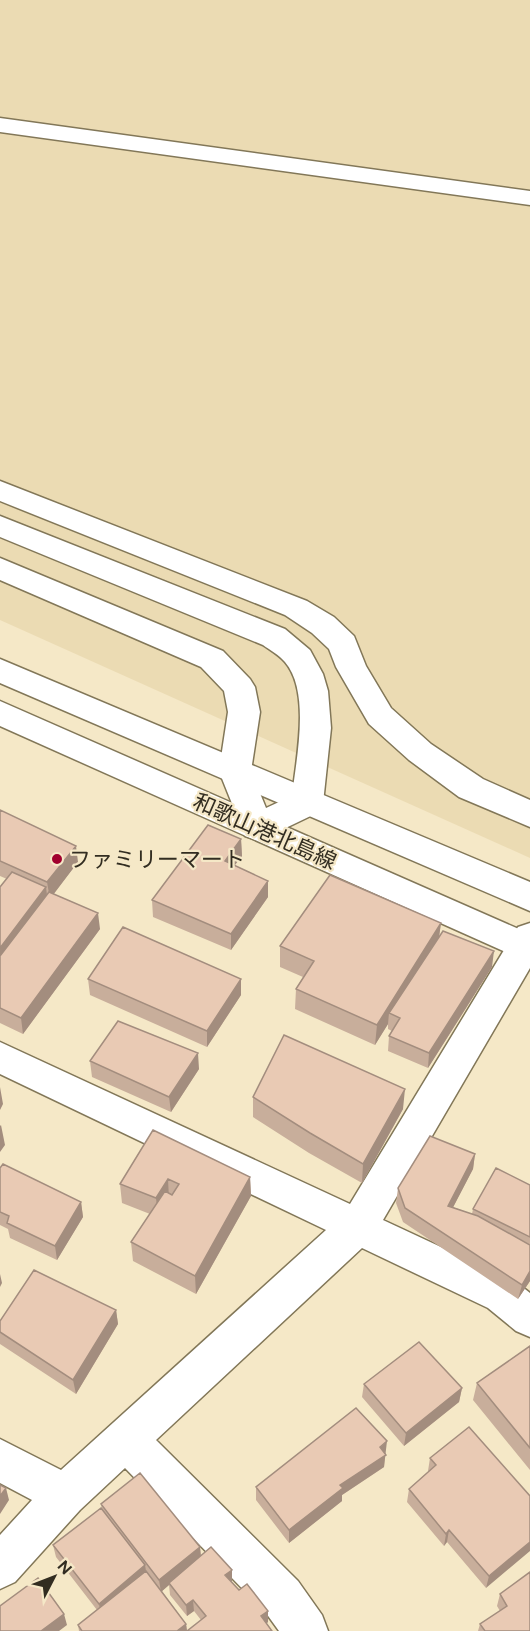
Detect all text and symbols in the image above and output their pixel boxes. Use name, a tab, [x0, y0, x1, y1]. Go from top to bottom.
street label: 和歌山港北島線	[189, 788, 341, 875]
place label: ファミリーマート	[69, 846, 245, 873]
marker: ファミリーマート	[50, 852, 64, 866]
north arrow	[24, 1547, 84, 1607]
text: N	[54, 1556, 76, 1578]

